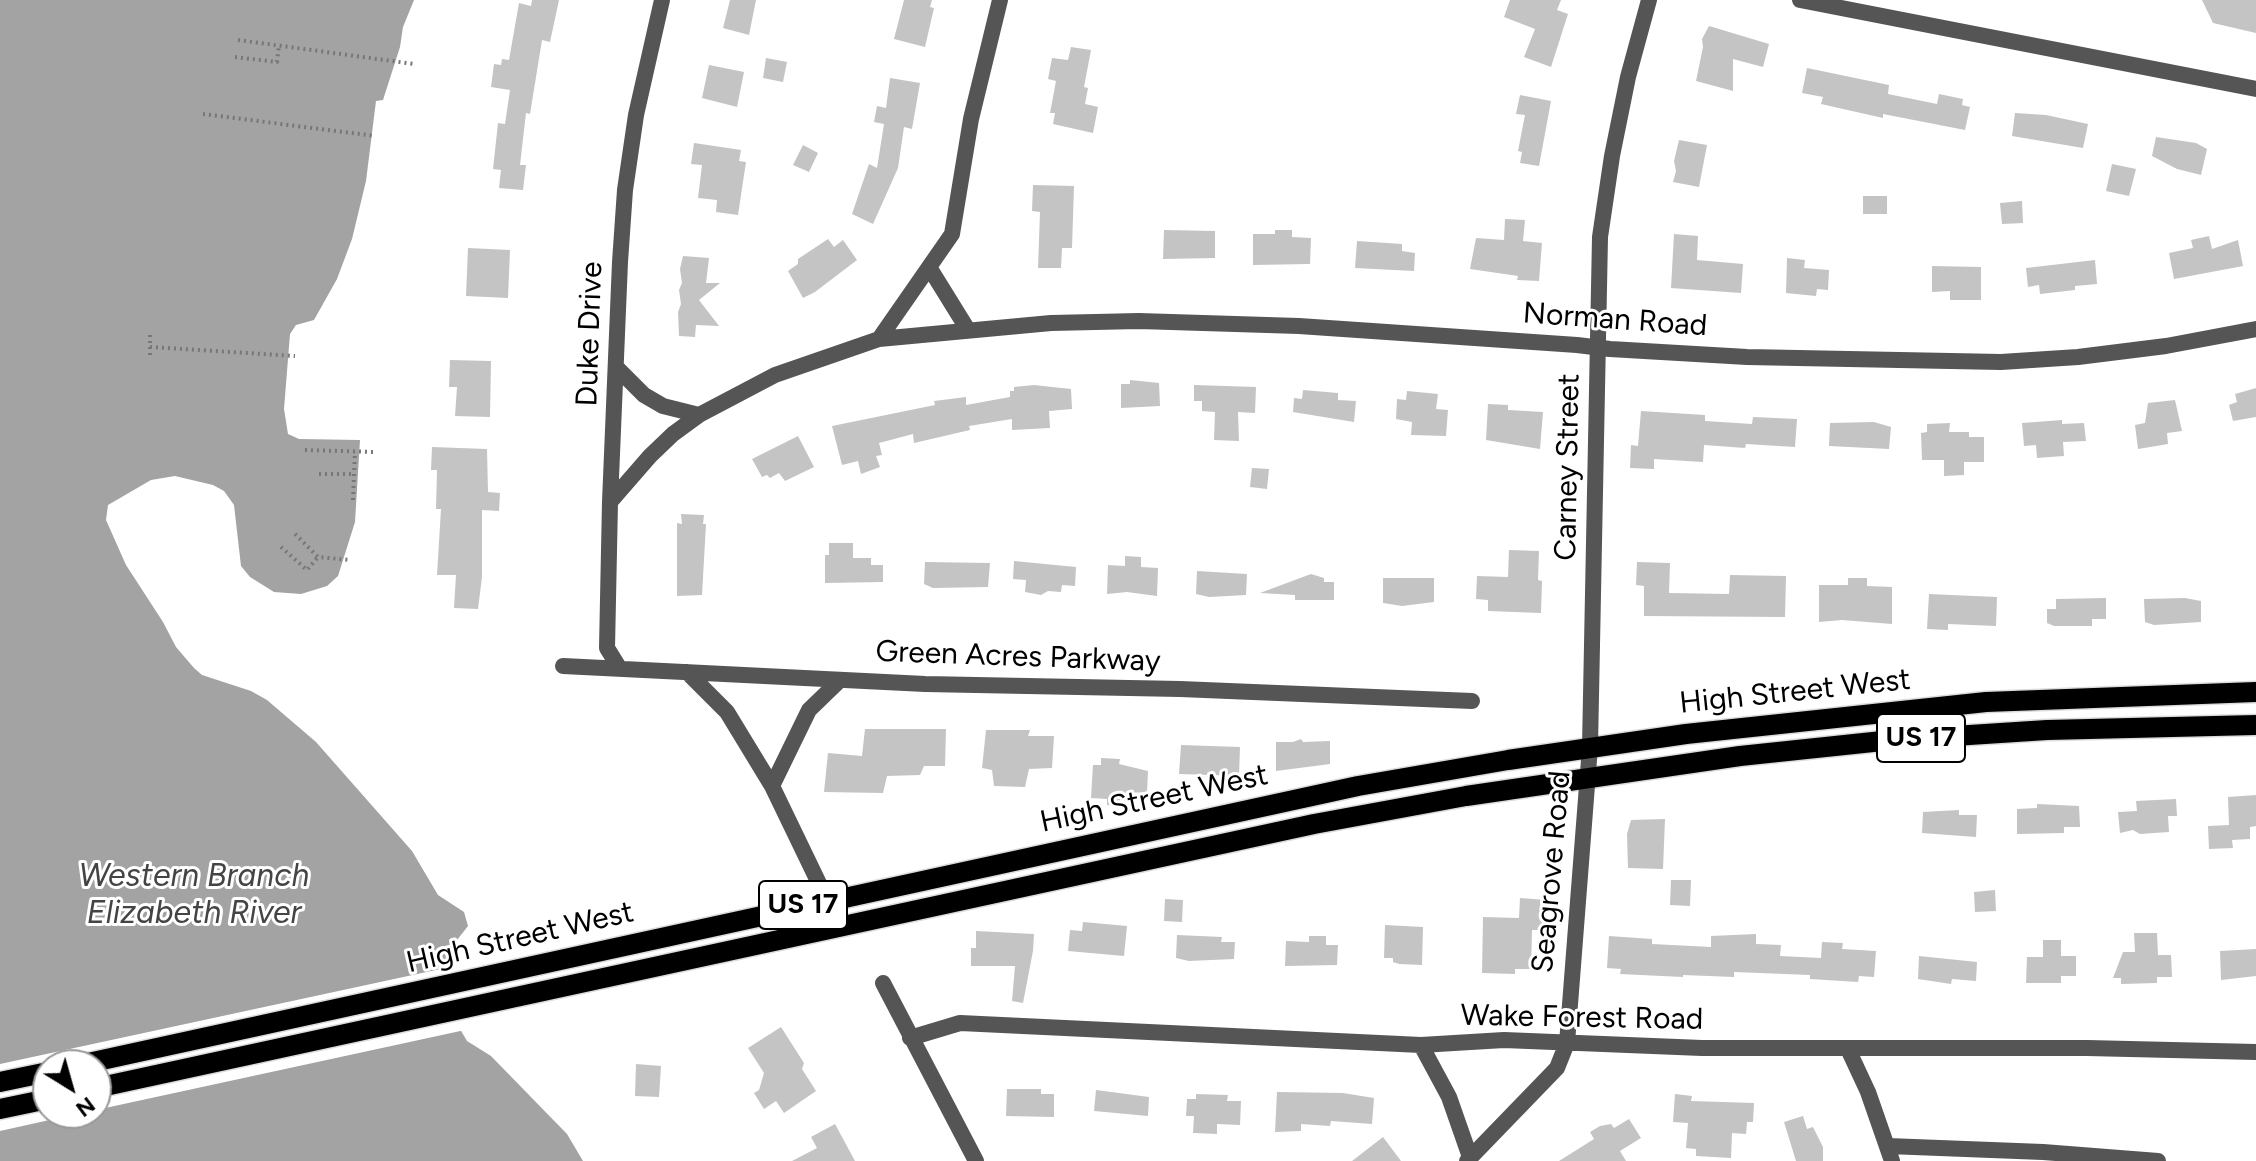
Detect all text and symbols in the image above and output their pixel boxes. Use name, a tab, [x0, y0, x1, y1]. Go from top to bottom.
street label: Duke Drive	[569, 261, 611, 407]
street label: Norman Road	[1522, 296, 1708, 344]
street label: Carney Street	[1548, 373, 1588, 561]
street label: Green Acres Parkway	[875, 634, 1161, 680]
street label: High Street West	[1678, 662, 1912, 722]
road number: US 17	[1877, 714, 1965, 762]
street label: High Street West	[1037, 757, 1271, 841]
street label: Seagrove Road	[1525, 769, 1579, 975]
water label: Western Branch Elizabeth River	[79, 858, 309, 933]
road number: US 17	[759, 881, 847, 929]
street label: High Street West	[403, 894, 637, 982]
street label: Wake Forest Road	[1460, 998, 1704, 1038]
north arrow	[32, 1049, 112, 1129]
text: N	[71, 1091, 100, 1123]

